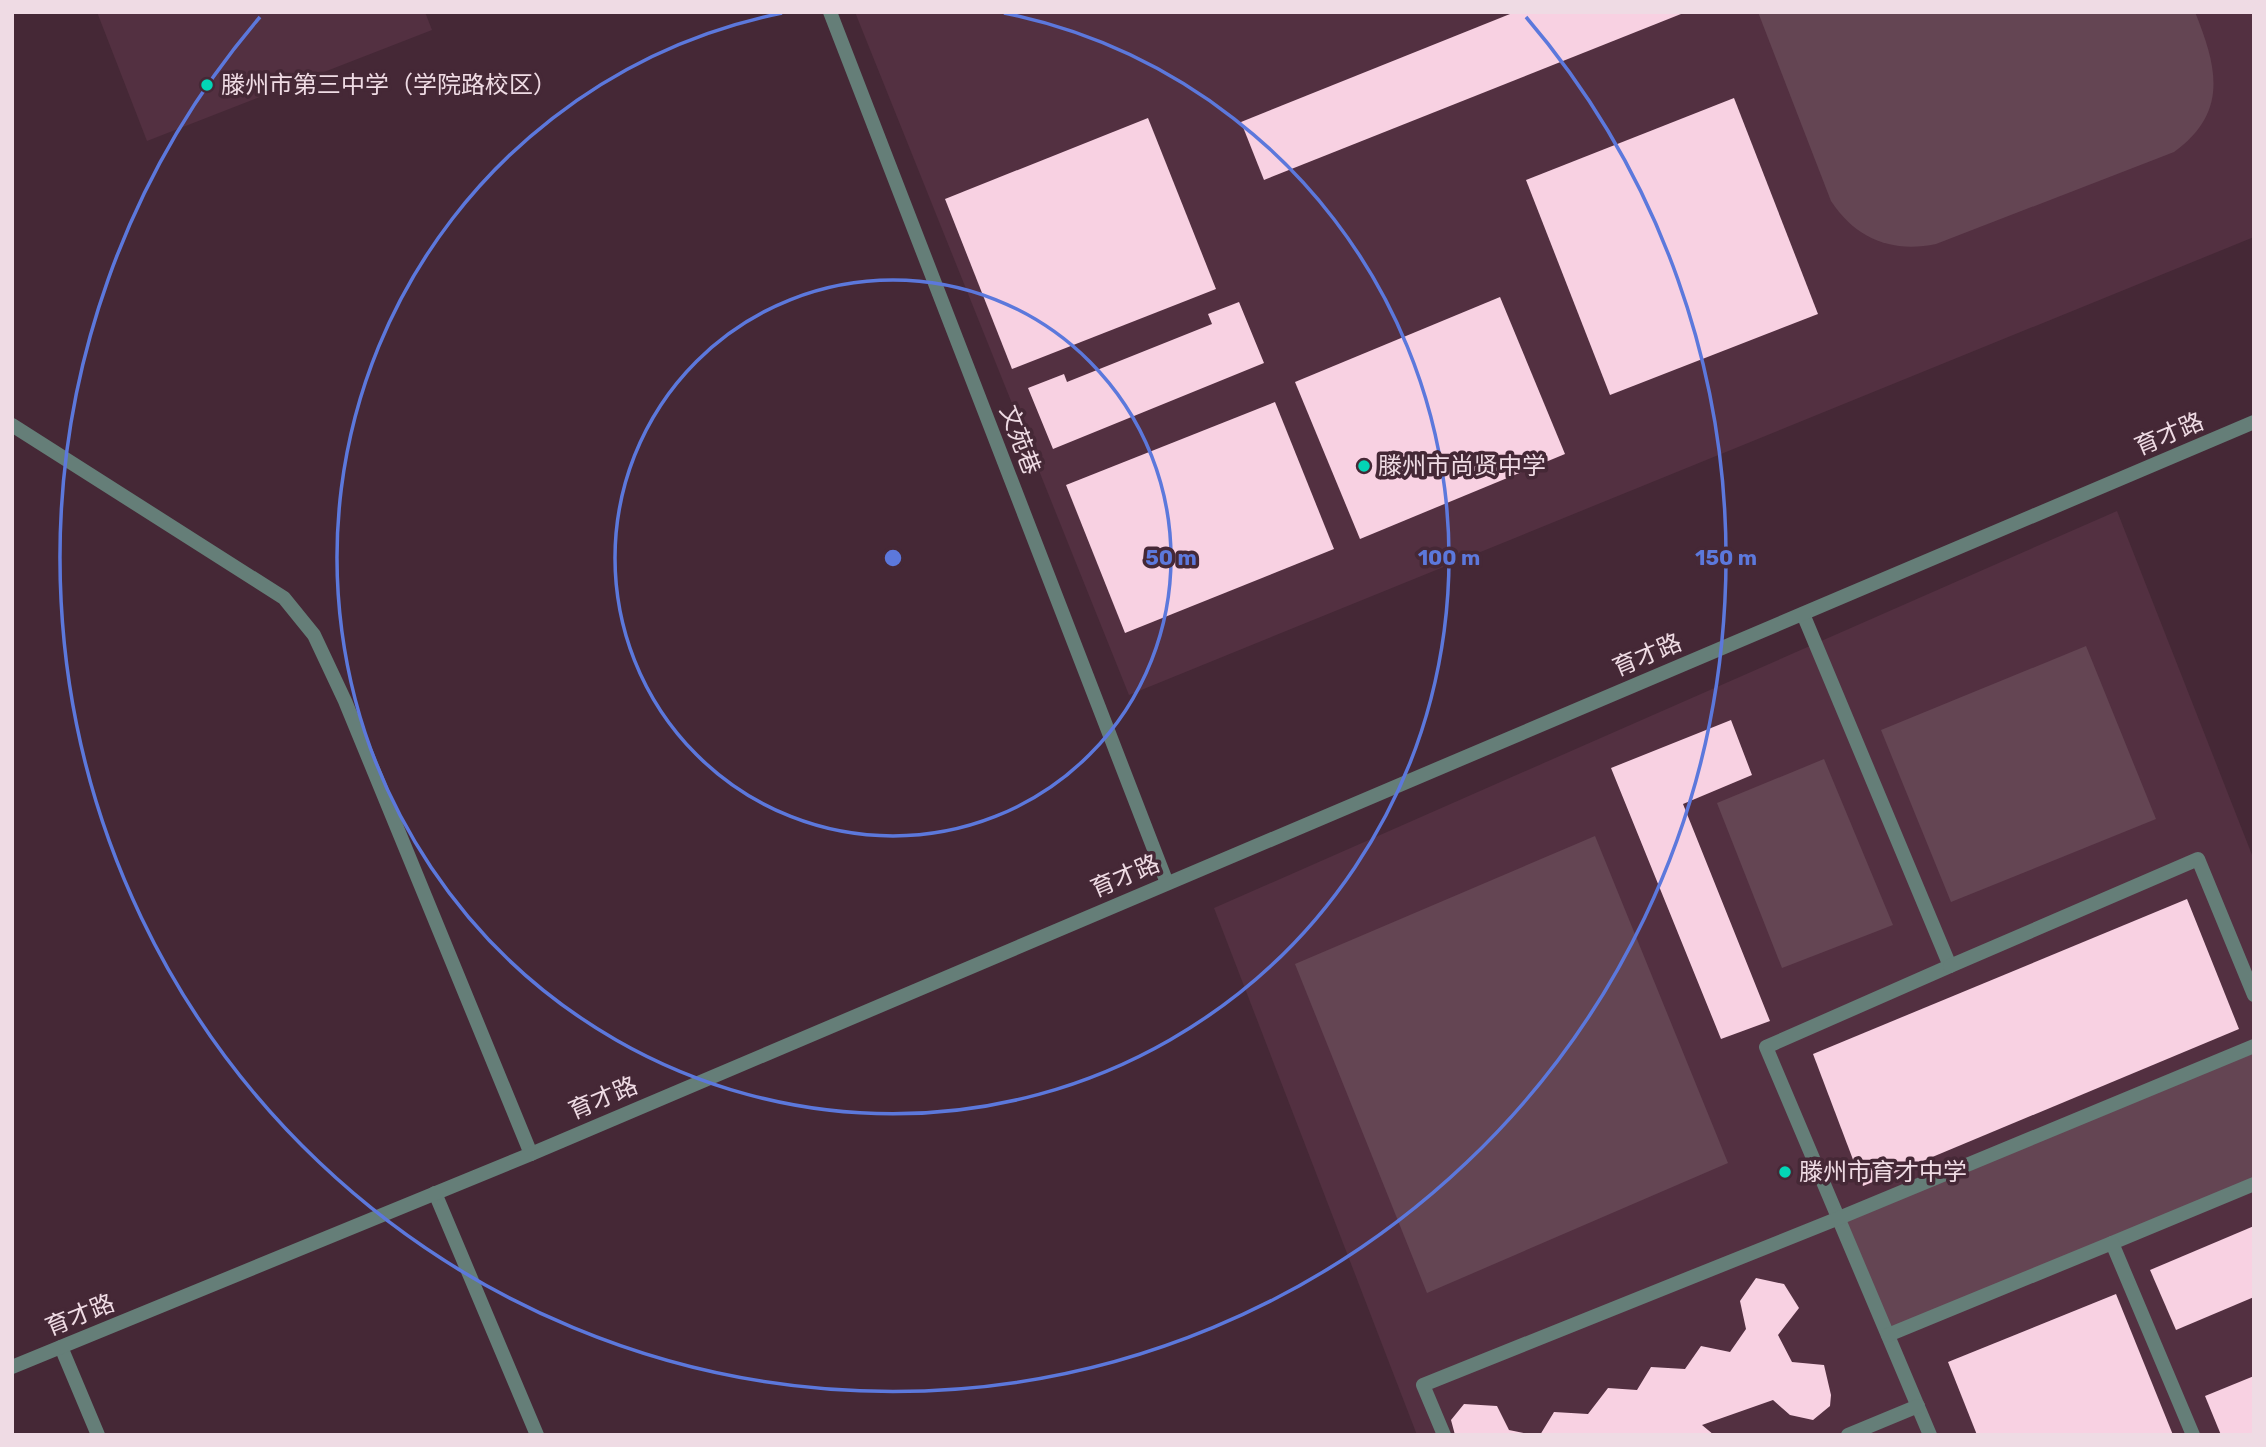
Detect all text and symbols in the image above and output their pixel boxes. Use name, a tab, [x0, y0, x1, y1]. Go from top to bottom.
place label: 滕州市第三中学（学院路校区）	[221, 71, 557, 99]
marker: 滕州市第三中学（学院路校区）	[199, 77, 215, 93]
street label: 文苑巷	[994, 401, 1046, 479]
street label: 育才路	[2130, 407, 2208, 461]
place label: 滕州市尚贤中学	[1378, 452, 1546, 480]
marker: 滕州市尚贤中学	[1356, 458, 1372, 474]
text: 50 m	[1145, 545, 1197, 570]
text: 100 m	[1418, 545, 1480, 570]
text: 150 m	[1695, 545, 1757, 570]
centre of rings	[881, 546, 905, 570]
street label: 育才路	[1608, 628, 1686, 682]
street label: 育才路	[1086, 849, 1164, 903]
street label: 育才路	[564, 1071, 642, 1125]
place label: 滕州市育才中学	[1799, 1158, 1967, 1186]
marker: 滕州市育才中学	[1777, 1164, 1793, 1180]
street label: 育才路	[41, 1289, 119, 1341]

